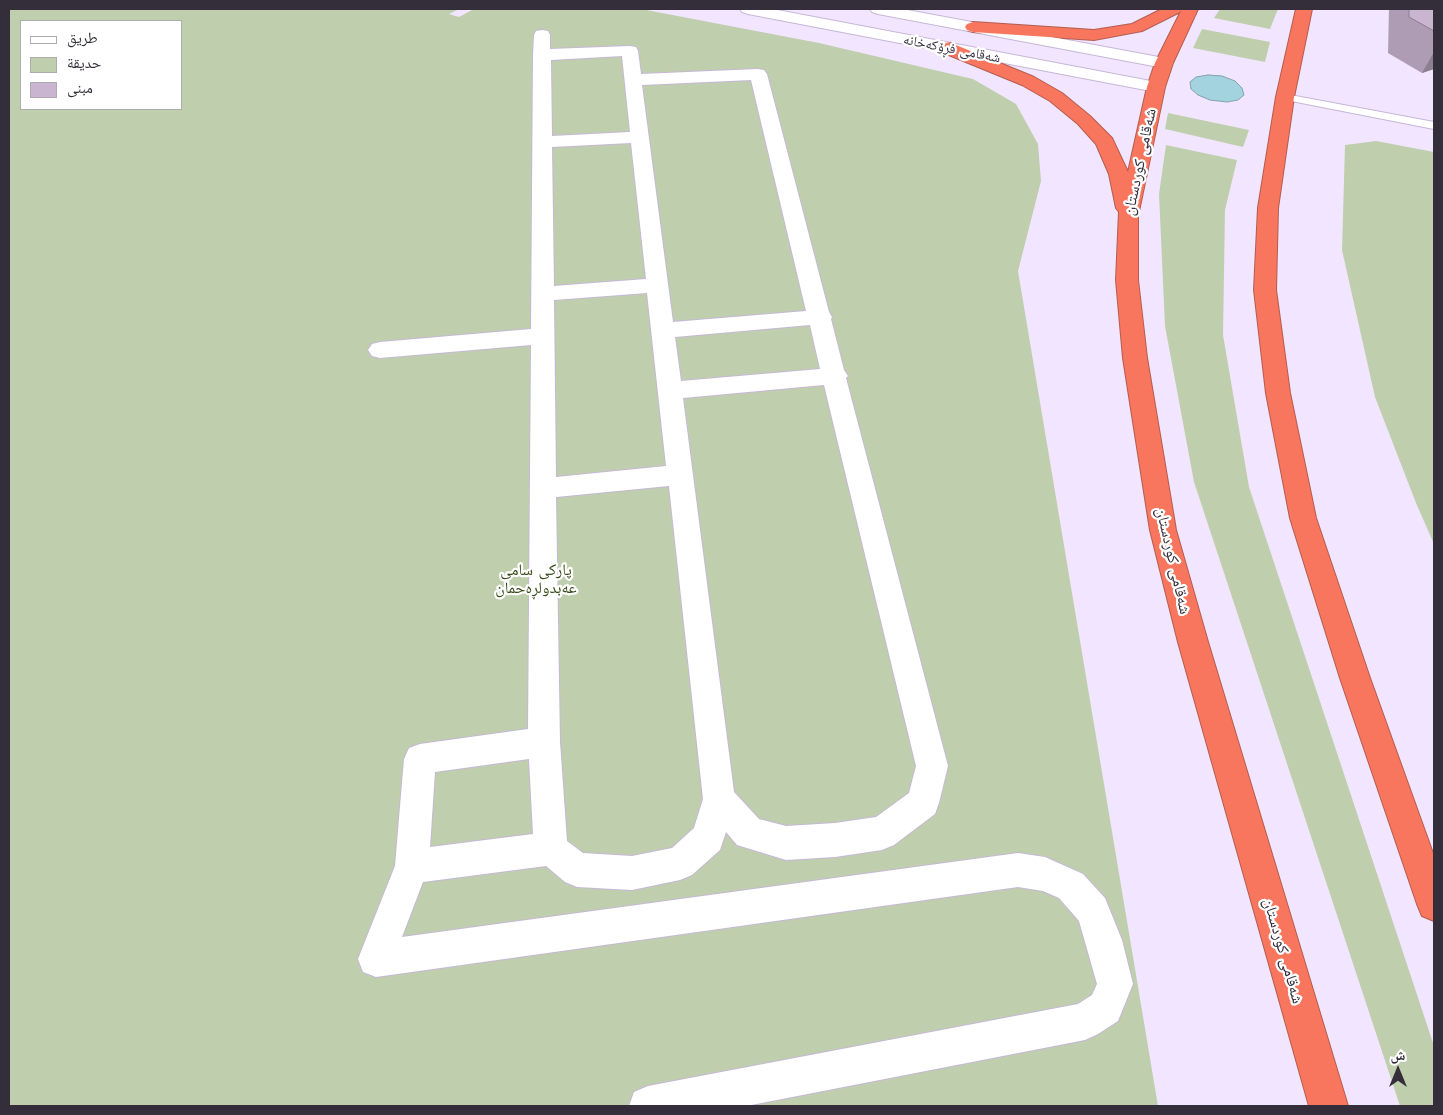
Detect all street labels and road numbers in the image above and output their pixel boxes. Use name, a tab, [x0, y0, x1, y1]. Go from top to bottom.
street label: شەقامی فڕۆکەخانە	[902, 31, 1002, 67]
street label: شەقامی کوردستان	[1119, 107, 1161, 217]
street label: شەقامی کوردستان	[1151, 506, 1195, 616]
street label: شەقامی کوردستان	[1259, 896, 1307, 1006]

